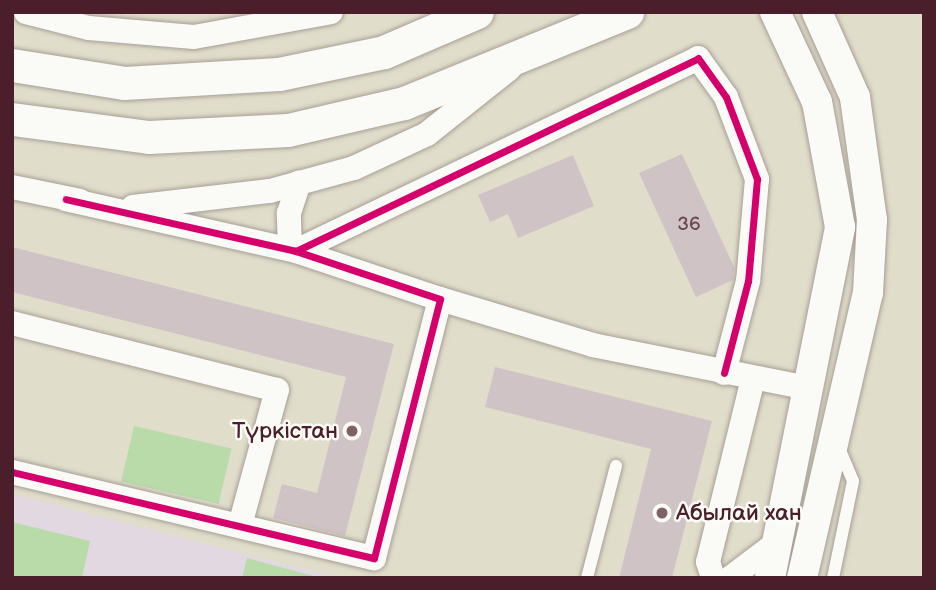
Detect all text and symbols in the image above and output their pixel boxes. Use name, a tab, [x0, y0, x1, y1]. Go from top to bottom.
house number: 36	[677, 214, 701, 236]
place label: Түркістан	[232, 417, 338, 445]
marker: Түркістан	[344, 423, 360, 439]
place label: Абылай хан	[676, 499, 802, 527]
marker: Абылай хан	[654, 505, 670, 521]

